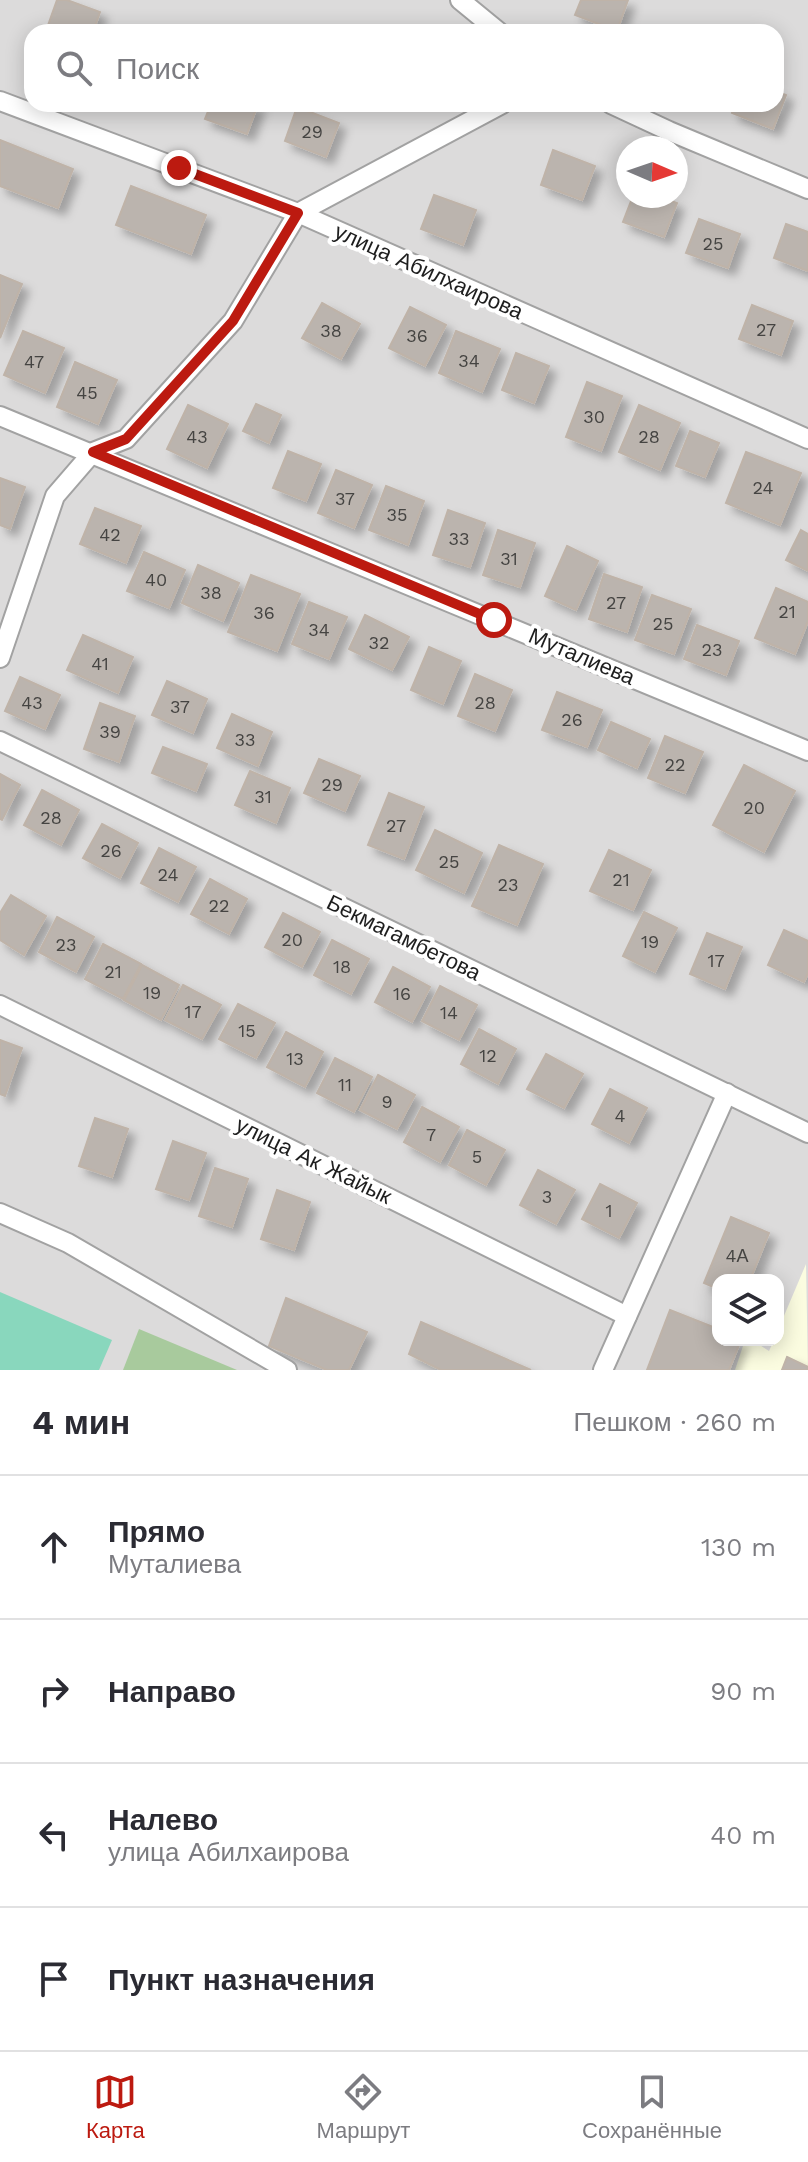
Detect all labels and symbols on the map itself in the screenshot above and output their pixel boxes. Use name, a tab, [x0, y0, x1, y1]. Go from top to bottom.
house number: 29	[301, 121, 323, 142]
north arrow	[616, 136, 688, 208]
route end	[161, 150, 197, 186]
street label: улица Абилхаирова	[331, 219, 528, 325]
house number: 25	[703, 233, 723, 254]
house number: 27	[756, 319, 776, 340]
house number: 38	[320, 320, 342, 341]
house number: 36	[406, 325, 428, 346]
house number: 34	[458, 350, 480, 371]
house number: 47	[24, 351, 44, 372]
house number: 45	[76, 382, 98, 403]
house number: 30	[583, 406, 605, 427]
house number: 43	[186, 426, 208, 447]
house number: 28	[638, 426, 660, 447]
house number: 24	[753, 477, 773, 498]
house number: 37	[335, 488, 355, 509]
house number: 35	[387, 504, 407, 525]
house number: 42	[99, 524, 121, 545]
house number: 33	[449, 528, 470, 549]
house number: 31	[500, 548, 518, 569]
house number: 40	[145, 569, 167, 590]
house number: 38	[200, 582, 222, 603]
house number: 27	[606, 592, 626, 613]
house number: 21	[778, 601, 796, 622]
house number: 36	[253, 602, 275, 623]
route start	[476, 602, 512, 638]
house number: 25	[653, 613, 673, 634]
house number: 34	[308, 619, 330, 640]
street label: Муталиева	[525, 623, 639, 690]
house number: 32	[369, 632, 390, 653]
house number: 23	[702, 639, 723, 660]
house number: 41	[91, 653, 109, 674]
house number: 43	[21, 692, 43, 713]
house number: 28	[474, 692, 496, 713]
house number: 37	[170, 696, 190, 717]
house number: 26	[561, 709, 583, 730]
house number: 39	[99, 721, 121, 742]
house number: 33	[235, 729, 256, 750]
house number: 22	[665, 754, 686, 775]
house number: 29	[321, 774, 343, 795]
house number: 31	[254, 786, 272, 807]
house number: 20	[743, 797, 765, 818]
house number: 28	[40, 807, 62, 828]
house number: 27	[386, 815, 406, 836]
house number: 26	[100, 840, 122, 861]
house number: 25	[439, 851, 459, 872]
house number: 24	[158, 864, 178, 885]
house number: 21	[612, 869, 630, 890]
house number: 23	[498, 874, 519, 895]
street label: Бекмагамбетова	[323, 889, 485, 986]
house number: 22	[209, 895, 230, 916]
house number: 20	[281, 929, 303, 950]
house number: 19	[641, 931, 659, 952]
house number: 23	[56, 934, 77, 955]
house number: 17	[707, 950, 725, 971]
house number: 18	[333, 956, 351, 977]
house number: 21	[104, 961, 122, 982]
house number: 19	[143, 982, 161, 1003]
house number: 16	[393, 983, 411, 1004]
house number: 17	[184, 1001, 202, 1022]
house number: 14	[440, 1002, 458, 1023]
house number: 15	[238, 1020, 256, 1041]
house number: 12	[479, 1045, 497, 1066]
house number: 13	[286, 1048, 304, 1069]
house number: 11	[338, 1074, 352, 1095]
house number: 9	[381, 1091, 393, 1112]
house number: 4	[615, 1105, 626, 1126]
street label: улица Ак Жайык	[232, 1112, 396, 1209]
house number: 7	[426, 1124, 436, 1145]
house number: 5	[472, 1146, 482, 1167]
house number: 3	[542, 1186, 552, 1207]
house number: 1	[605, 1200, 613, 1221]
house number: 4А	[725, 1245, 749, 1266]

